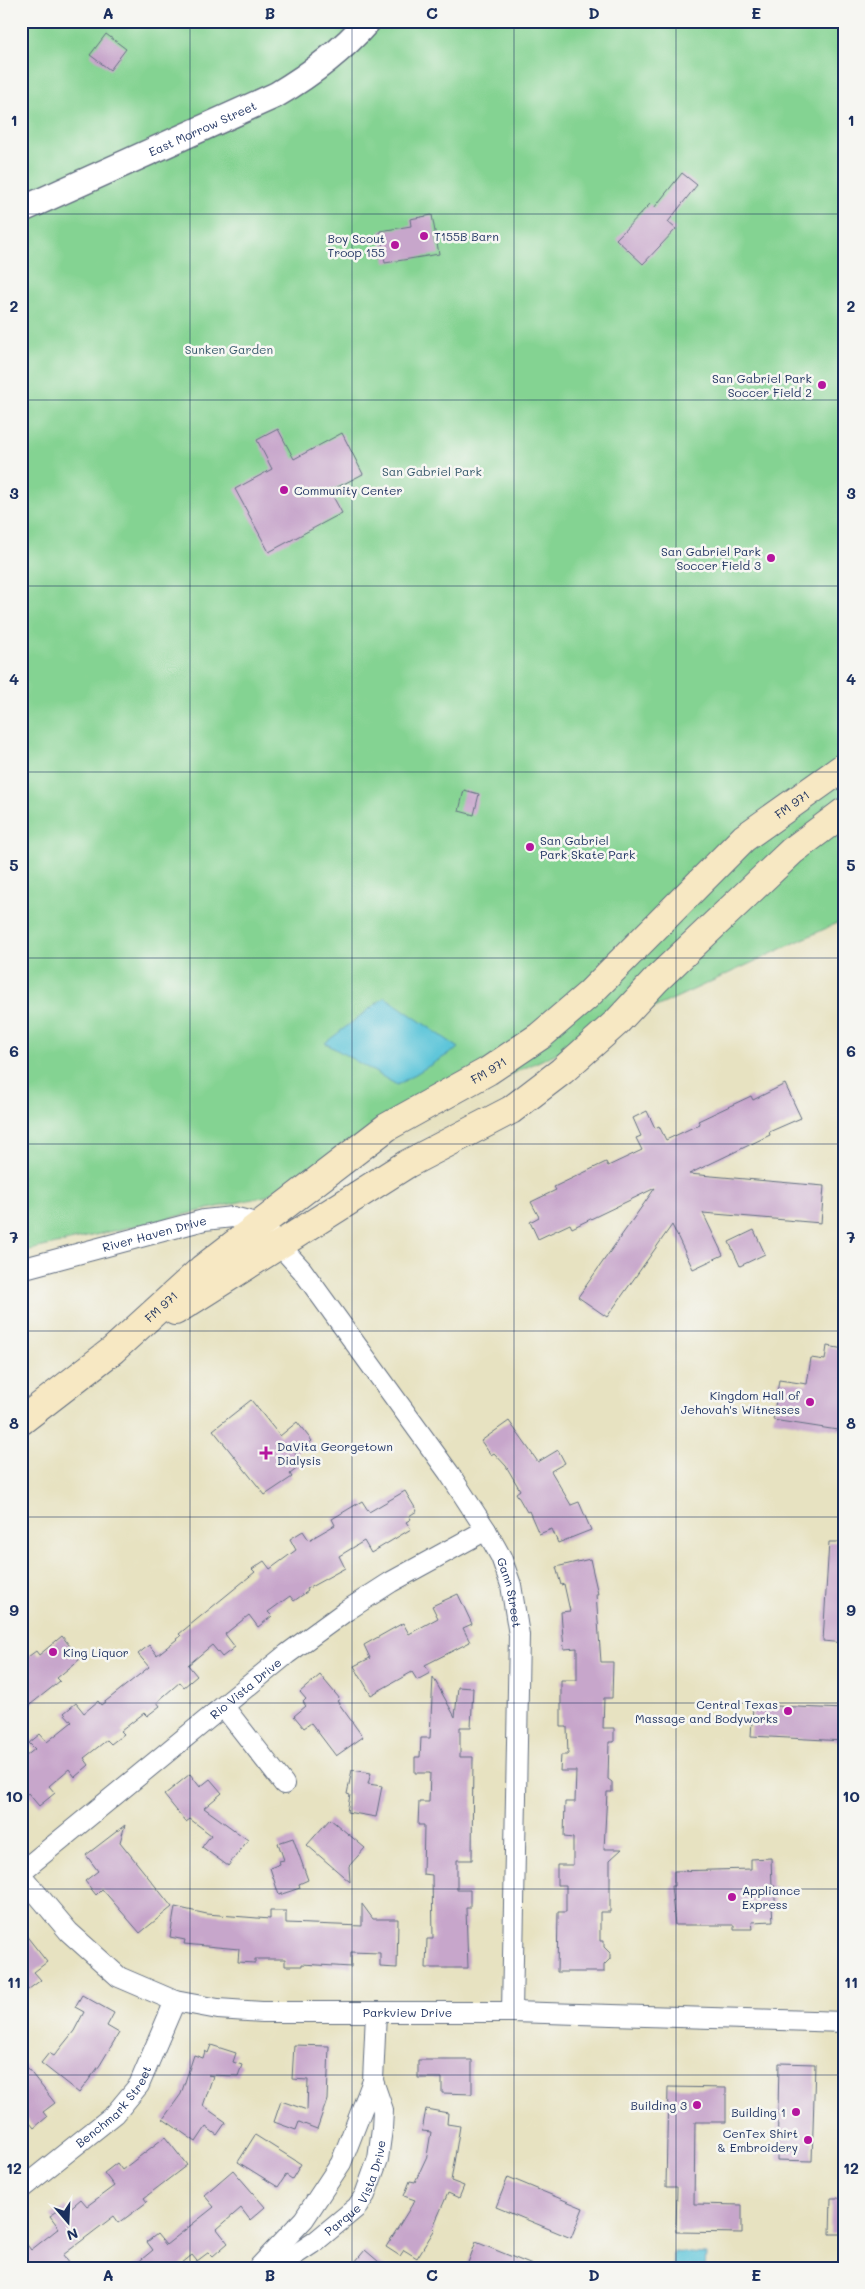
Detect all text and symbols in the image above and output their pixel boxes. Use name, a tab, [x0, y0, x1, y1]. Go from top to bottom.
text: A	[102, 2, 114, 23]
text: B	[265, 2, 275, 23]
text: C	[426, 2, 438, 23]
text: D	[588, 2, 600, 23]
text: E	[751, 2, 761, 23]
street label: East Morrow Street	[146, 97, 259, 159]
text: 1	[10, 109, 18, 130]
text: 1	[847, 109, 855, 130]
place label: T155B Barn	[434, 228, 499, 244]
place label: Boy Scout Troop 155	[327, 230, 385, 260]
marker: T155B Barn	[418, 230, 430, 242]
marker: Boy Scout Troop 155	[389, 239, 401, 251]
text: 2	[10, 295, 19, 316]
text: 2	[847, 295, 856, 316]
park label: Sunken Garden	[185, 341, 273, 357]
place label: San Gabriel Park Soccer Field 2	[712, 370, 812, 400]
marker: San Gabriel Park Soccer Field 2	[816, 379, 828, 391]
park label: San Gabriel Park	[382, 463, 482, 479]
text: 3	[9, 482, 19, 503]
place label: Community Center	[294, 482, 402, 498]
text: 3	[846, 482, 856, 503]
marker: Community Center	[278, 484, 290, 496]
place label: San Gabriel Park Soccer Field 3	[661, 543, 761, 573]
marker: San Gabriel Park Soccer Field 3	[765, 552, 777, 564]
text: 4	[9, 668, 19, 689]
text: 4	[846, 668, 856, 689]
street label: FM 971	[771, 786, 812, 822]
place label: San Gabriel Park Skate Park	[540, 832, 635, 862]
marker: San Gabriel Park Skate Park	[524, 841, 536, 853]
text: 5	[9, 854, 19, 875]
text: 5	[846, 854, 856, 875]
text: 6	[9, 1040, 19, 1061]
text: 6	[846, 1040, 856, 1061]
street label: FM 971	[468, 1053, 509, 1087]
street label: River Haven Drive	[100, 1212, 208, 1255]
text: 7	[10, 1226, 19, 1247]
text: 7	[847, 1226, 856, 1247]
street label: FM 971	[141, 1287, 181, 1326]
place label: Kingdom Hall of Jehovah's Witnesses	[681, 1387, 800, 1417]
marker: Kingdom Hall of Jehovah's Witnesses	[804, 1396, 816, 1408]
text: 8	[9, 1412, 19, 1433]
text: 8	[846, 1412, 856, 1433]
place label: DaVita Georgetown Dialysis	[277, 1438, 393, 1468]
marker: DaVita Georgetown Dialysis	[259, 1446, 273, 1460]
street label: Gann Street	[494, 1555, 526, 1629]
text: 9	[9, 1599, 19, 1620]
text: 9	[846, 1599, 856, 1620]
place label: King Liquor	[63, 1644, 129, 1660]
marker: King Liquor	[47, 1646, 59, 1658]
street label: Rio Vista Drive	[206, 1654, 284, 1722]
place label: Central Texas Massage and Bodyworks	[635, 1696, 778, 1726]
marker: Central Texas Massage and Bodyworks	[782, 1705, 794, 1717]
text: 10	[5, 1785, 23, 1806]
text: 10	[842, 1785, 860, 1806]
place label: Appliance Express	[742, 1882, 800, 1912]
marker: Appliance Express	[726, 1891, 738, 1903]
text: 11	[7, 1971, 21, 1992]
text: 11	[844, 1971, 858, 1992]
street label: Parkview Drive	[363, 2004, 452, 2020]
street label: Benchmark Street	[72, 2063, 154, 2151]
place label: Building 3	[631, 2097, 687, 2113]
marker: Building 3	[691, 2099, 703, 2111]
place label: Building 1	[731, 2104, 786, 2120]
marker: Building 1	[790, 2106, 802, 2118]
place label: CenTex Shirt & Embroidery	[717, 2125, 798, 2155]
marker: CenTex Shirt & Embroidery	[802, 2134, 814, 2146]
street label: Parque Vista Drive	[321, 2139, 388, 2239]
text: 12	[6, 2157, 22, 2178]
text: 12	[843, 2157, 859, 2178]
north arrow	[42, 2196, 92, 2246]
text: N	[64, 2224, 81, 2245]
text: A	[102, 2264, 114, 2285]
text: B	[265, 2264, 275, 2285]
text: C	[426, 2264, 438, 2285]
text: D	[588, 2264, 600, 2285]
text: E	[751, 2264, 761, 2285]

